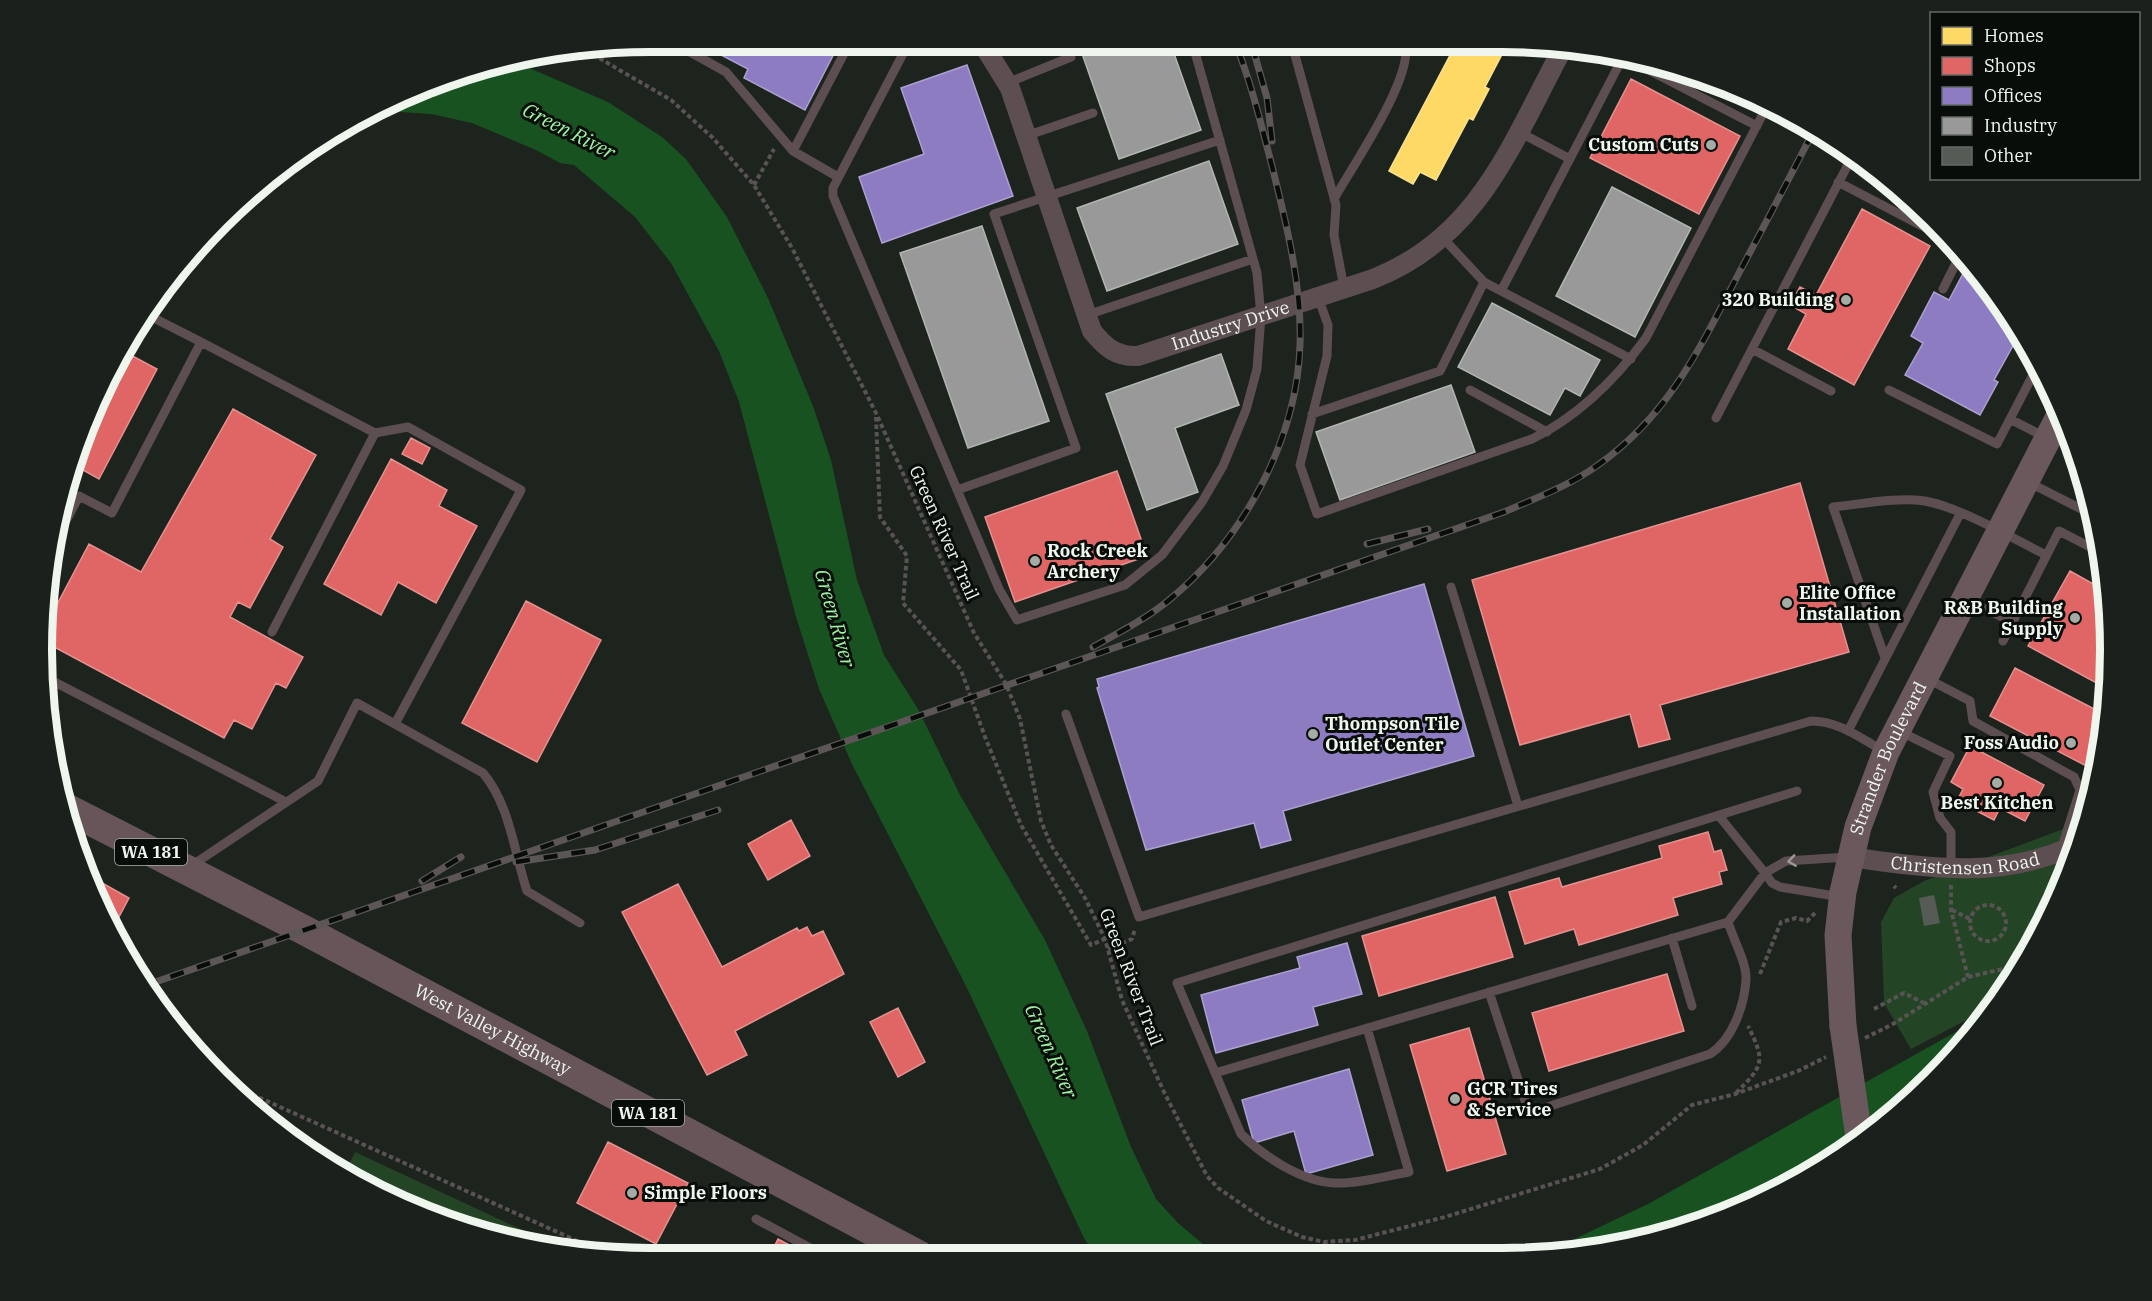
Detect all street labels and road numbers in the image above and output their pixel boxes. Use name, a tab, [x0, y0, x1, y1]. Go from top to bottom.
street label: Industry Drive	[1168, 295, 1292, 355]
street label: Green River Trail	[904, 462, 985, 604]
street label: Strander Boulevard	[1845, 677, 1931, 837]
road number: WA 181	[115, 839, 187, 865]
street label: Christensen Road	[1890, 847, 2042, 879]
street label: Green River Trail	[1095, 905, 1168, 1049]
street label: West Valley Highway	[410, 978, 575, 1080]
road number: WA 181	[612, 1100, 684, 1126]

